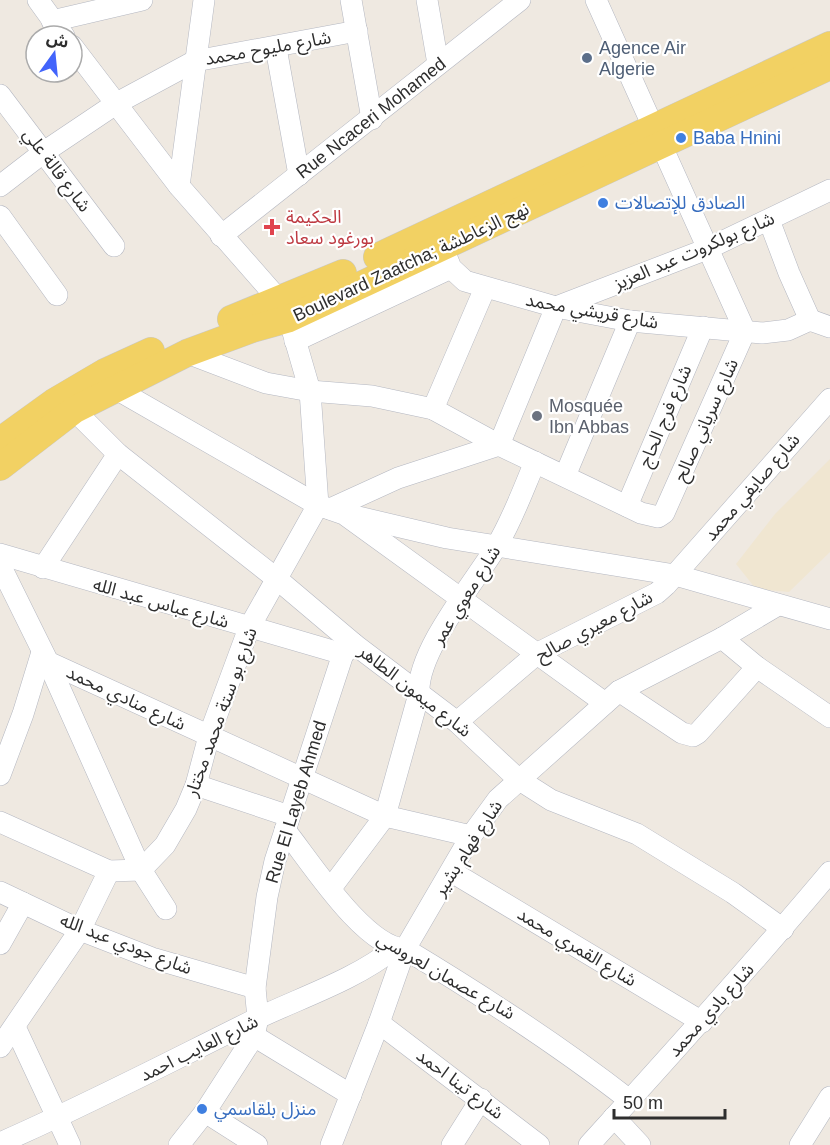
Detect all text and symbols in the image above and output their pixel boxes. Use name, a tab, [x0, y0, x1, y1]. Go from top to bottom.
north arrow	[24, 24, 84, 84]
street label: شارع مليوح محمد	[203, 27, 333, 73]
text: ش	[45, 29, 71, 52]
place label: Agence Air Algerie	[599, 38, 686, 79]
marker: Agence Air Algerie	[580, 51, 594, 65]
street label: Rue Ncaceri Mohamed	[292, 53, 450, 183]
street label: شارع قالة علي	[16, 124, 95, 218]
place label: Baba Hnini	[693, 128, 781, 148]
marker: Baba Hnini	[674, 131, 688, 145]
place label: الصادق للإتصالات	[615, 193, 745, 215]
marker: الصادق للإتصالات	[596, 196, 610, 210]
street label: Boulevard Zaatcha; نهج الزعاطشة	[290, 198, 533, 328]
place label: الحكيمة بورغود سعاد	[286, 207, 374, 249]
street label: شارع بولكروت عبد العزيز	[610, 208, 779, 298]
marker: الحكيمة بورغود سعاد	[263, 218, 281, 236]
street label: شارع قريشي محمد	[523, 289, 660, 336]
street label: شارع سرياني صالح	[670, 355, 746, 486]
street label: شارع فرج الحاج	[635, 362, 699, 472]
place label: Mosquée Ibn Abbas	[549, 396, 629, 437]
marker: Mosquée Ibn Abbas	[530, 409, 544, 423]
street label: شارع صايفي محمد	[700, 429, 807, 547]
street label: شارع معوي عمر	[427, 542, 508, 651]
street label: شارع عباس عبد الله	[90, 574, 231, 636]
street label: شارع معيري صالح	[532, 587, 658, 669]
street label: شارع بو ستة محمد مختار	[181, 625, 265, 802]
street label: شارع ميمون الطاهر	[352, 640, 475, 744]
street label: شارع منادي محمد	[62, 662, 189, 738]
street label: Rue El Layeb Ahmed	[262, 718, 330, 886]
street label: شارع فهام بشير	[429, 796, 510, 903]
street label: شارع القمري محمد	[512, 904, 640, 994]
street label: شارع جودي عبد الله	[56, 910, 195, 982]
street label: شارع عصمان لعروسي	[372, 928, 518, 1027]
street label: شارع بادي محمد	[664, 959, 761, 1063]
street label: شارع العايب احمد	[137, 1011, 263, 1089]
street label: شارع تينا احمد	[410, 1045, 507, 1126]
scale bar	[614, 1082, 725, 1120]
text: 50 m	[623, 1093, 663, 1113]
place label: منزل بلقاسمي	[214, 1099, 316, 1122]
marker: منزل بلقاسمي	[195, 1102, 209, 1116]

